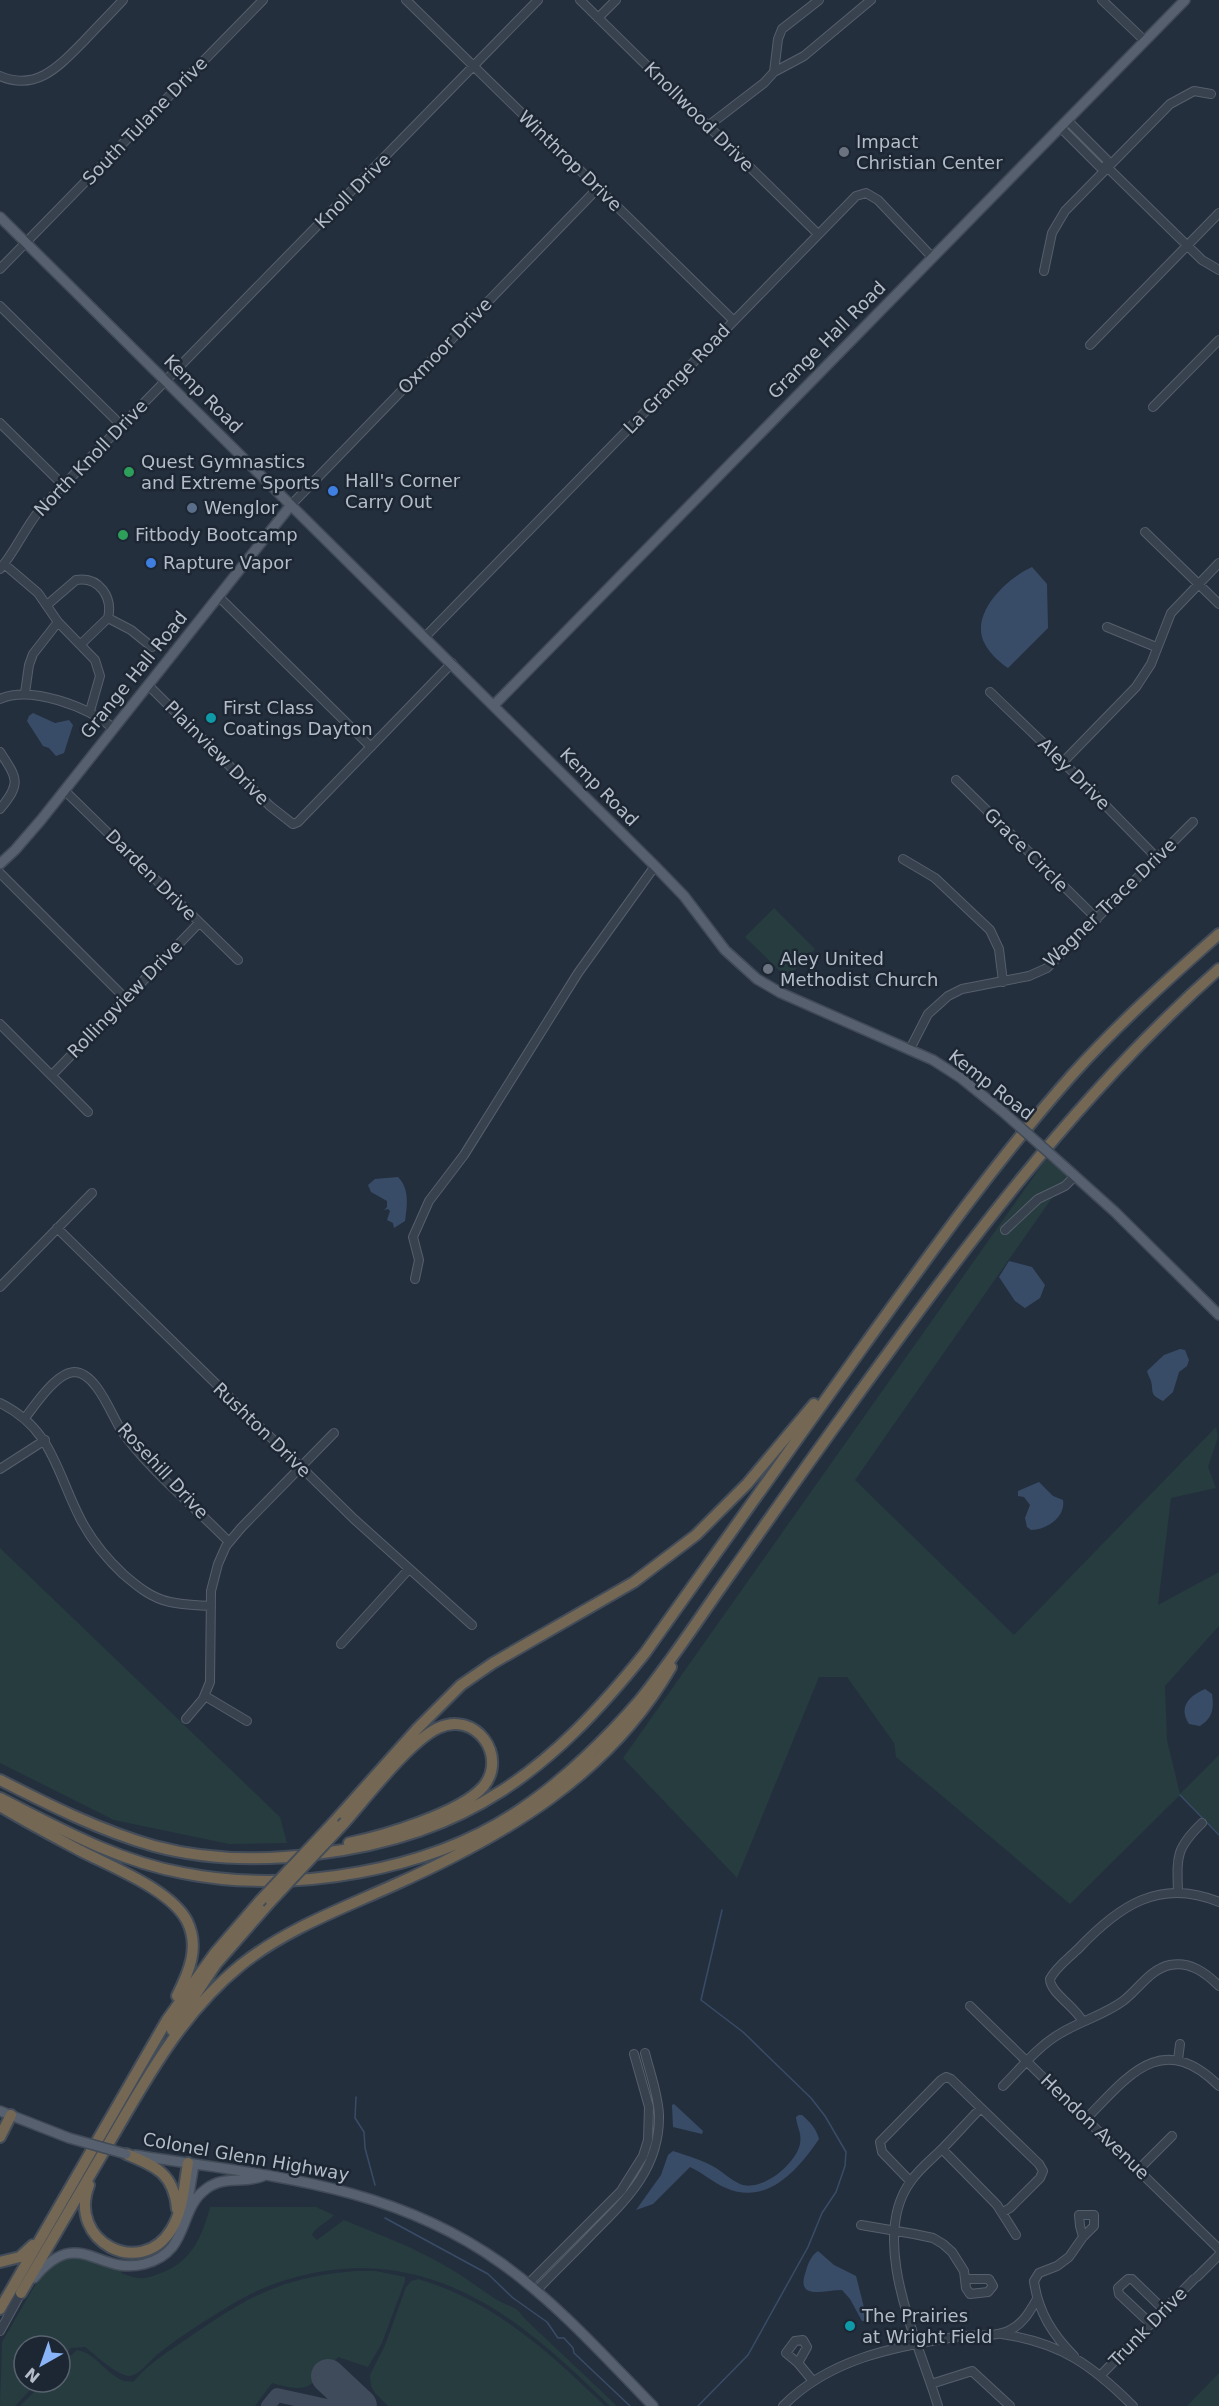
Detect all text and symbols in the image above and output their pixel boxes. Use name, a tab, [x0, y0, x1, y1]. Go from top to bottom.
street label: South Tulane Drive	[78, 52, 211, 189]
street label: Knollwood Drive	[640, 58, 758, 176]
street label: Winthrop Drive	[514, 106, 626, 215]
place label: Impact Christian Center	[856, 131, 1003, 173]
marker: Impact Christian Center	[837, 145, 851, 159]
street label: Knoll Drive	[311, 149, 395, 233]
street label: Grange Hall Road	[764, 277, 890, 403]
street label: Oxmoor Drive	[393, 293, 496, 398]
street label: La Grange Road	[619, 320, 734, 438]
street label: Kemp Road	[160, 350, 247, 437]
street label: North Knoll Drive	[30, 395, 152, 520]
place label: Quest Gymnastics and Extreme Sports	[141, 451, 320, 493]
marker: Quest Gymnastics and Extreme Sports	[122, 465, 136, 479]
place label: Hall's Corner Carry Out	[345, 470, 461, 512]
marker: Hall's Corner Carry Out	[326, 484, 340, 498]
place label: Wenglor	[204, 497, 279, 518]
marker: Wenglor	[185, 501, 199, 515]
place label: Fitbody Bootcamp	[135, 524, 298, 545]
marker: Fitbody Bootcamp	[116, 528, 130, 542]
place label: Rapture Vapor	[163, 552, 292, 573]
marker: Rapture Vapor	[144, 556, 158, 570]
street label: Grange Hall Road	[76, 607, 191, 742]
street label: Plainview Drive	[161, 696, 274, 809]
place label: First Class Coatings Dayton	[223, 697, 373, 739]
marker: First Class Coatings Dayton	[204, 711, 218, 725]
street label: Aley Drive	[1034, 733, 1115, 814]
street label: Kemp Road	[556, 743, 643, 830]
street label: Grace Circle	[980, 803, 1073, 896]
street label: Darden Drive	[102, 825, 201, 924]
street label: Wagner Trace Drive	[1039, 834, 1180, 971]
street label: Rollingview Drive	[63, 935, 186, 1062]
place label: Aley United Methodist Church	[780, 948, 938, 990]
marker: Aley United Methodist Church	[761, 962, 775, 976]
street label: Kemp Road	[945, 1045, 1038, 1124]
street label: Rushton Drive	[209, 1378, 315, 1481]
street label: Rosehill Drive	[114, 1418, 213, 1523]
street label: Hendon Avenue	[1037, 2070, 1154, 2184]
street label: Colonel Glenn Highway	[141, 2128, 351, 2185]
street label: Trunk Drive	[1104, 2282, 1191, 2372]
place label: The Prairies at Wright Field	[861, 2305, 992, 2347]
marker: The Prairies at Wright Field	[843, 2319, 857, 2333]
north arrow	[12, 2334, 72, 2394]
text: N	[21, 2364, 44, 2387]

